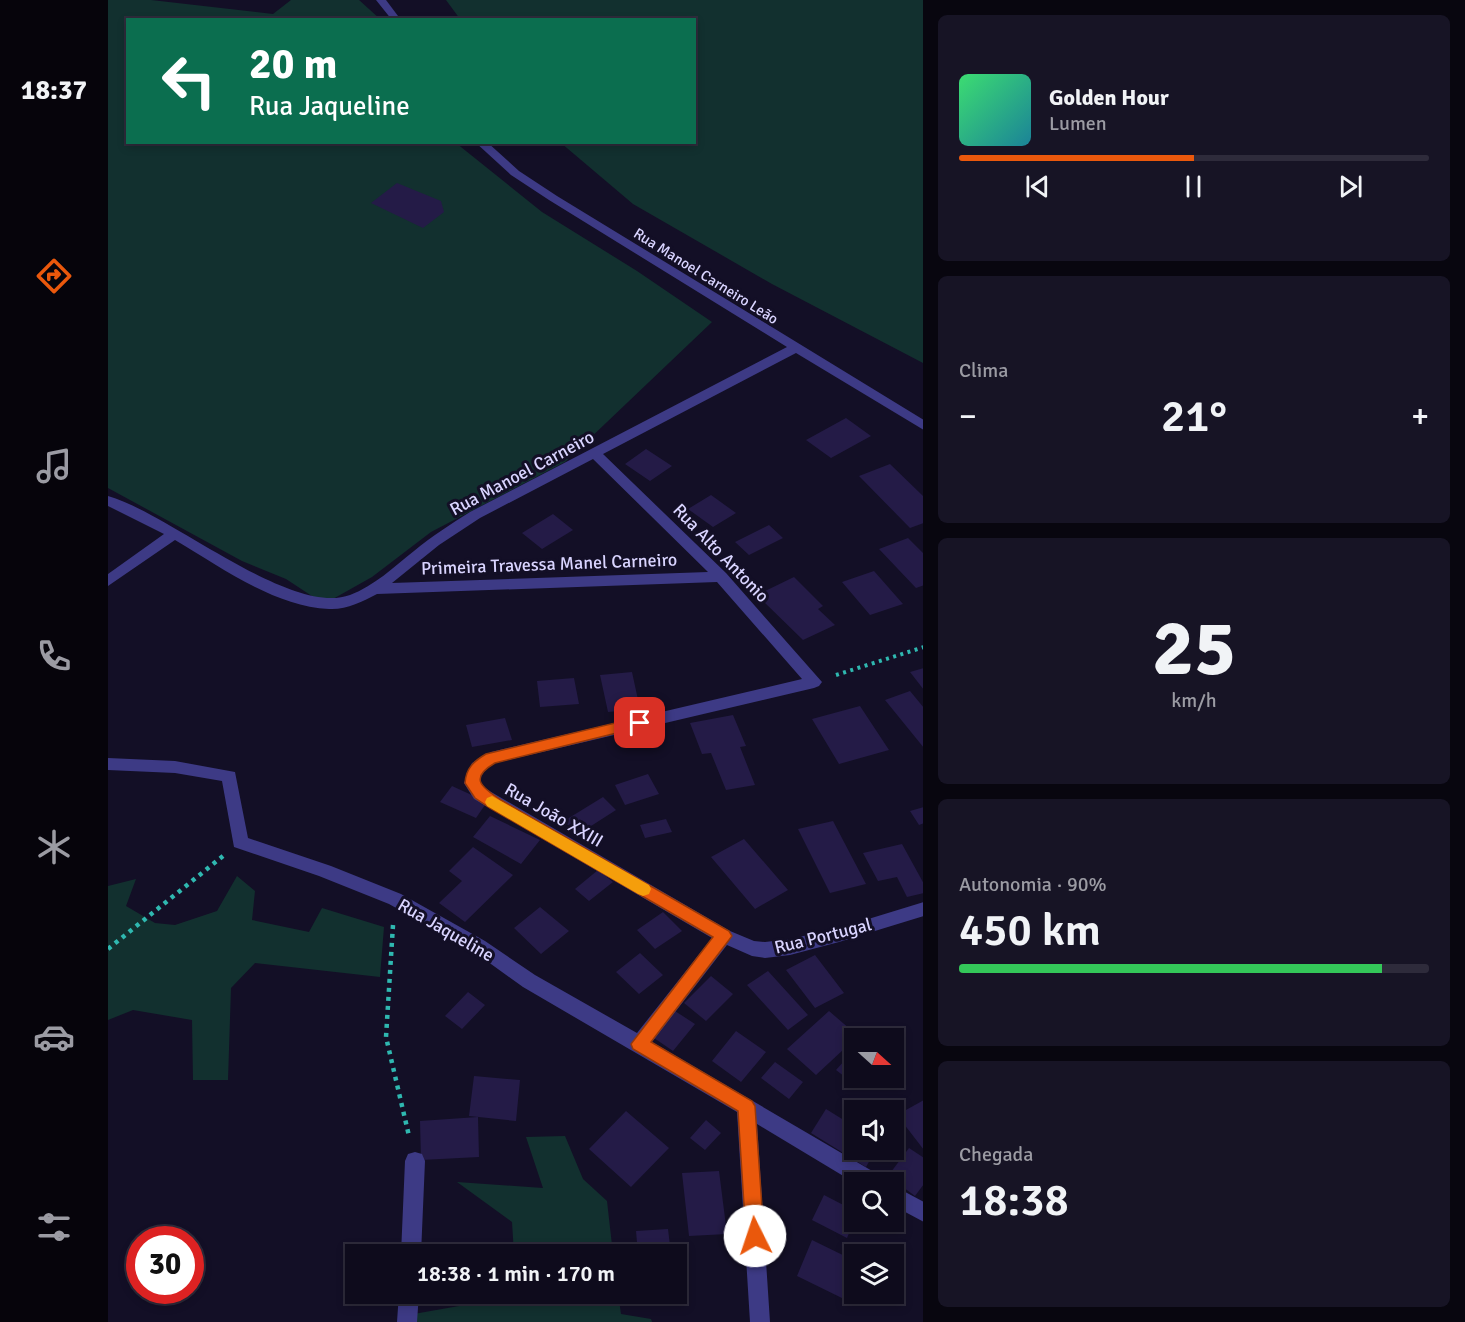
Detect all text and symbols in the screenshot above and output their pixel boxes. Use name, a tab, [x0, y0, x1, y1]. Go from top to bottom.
text: 20 m	[249, 39, 338, 90]
icon: left	[150, 42, 228, 120]
text: 18:37	[21, 74, 87, 107]
text: Golden Hour	[1049, 84, 1169, 111]
text: Rua Jaqueline	[249, 90, 410, 123]
text: Lumen	[1049, 111, 1107, 136]
icon: previous	[1021, 170, 1054, 203]
icon: pause	[1177, 170, 1210, 203]
icon: next	[1334, 170, 1367, 203]
street label: Rua Manoel Carneiro Leão	[630, 224, 782, 328]
icon: directions	[33, 255, 75, 297]
text: Clima	[959, 358, 1008, 383]
text: 21°	[1161, 389, 1227, 444]
text: −	[959, 396, 977, 437]
text: +	[1411, 396, 1429, 437]
street label: Rua Manoel Carneiro	[446, 426, 598, 520]
icon: music	[33, 445, 75, 487]
street label: Rua Alto Antonio	[668, 499, 774, 607]
street label: Primeira Travessa Manel Carneiro	[421, 549, 677, 579]
text: 25	[1152, 601, 1236, 697]
icon: phone	[33, 635, 75, 677]
text: km/h	[1171, 688, 1217, 713]
pin	[614, 697, 665, 748]
icon: arrive	[623, 706, 656, 739]
street label: Rua João XXIII	[501, 778, 607, 852]
icon: climate	[33, 826, 75, 868]
text: Autonomia · 90%	[959, 872, 1107, 897]
street label: Rua Jaqueline	[394, 894, 498, 966]
text: 450 km	[959, 903, 1101, 958]
street label: Rua Portugal	[772, 913, 874, 959]
icon: car	[33, 1016, 75, 1058]
north arrow	[844, 1028, 904, 1088]
map controls	[844, 1028, 904, 1304]
button: sound	[844, 1100, 904, 1160]
text: Chegada	[959, 1142, 1033, 1167]
button: search	[844, 1172, 904, 1232]
text: 18:38	[959, 1173, 1069, 1228]
position arrow	[723, 1204, 787, 1268]
icon: filters	[33, 1206, 75, 1248]
speed limit sign: 30	[126, 1226, 204, 1304]
button: layers	[844, 1244, 904, 1304]
text: 18:38 · 1 min · 170 m	[417, 1260, 615, 1287]

